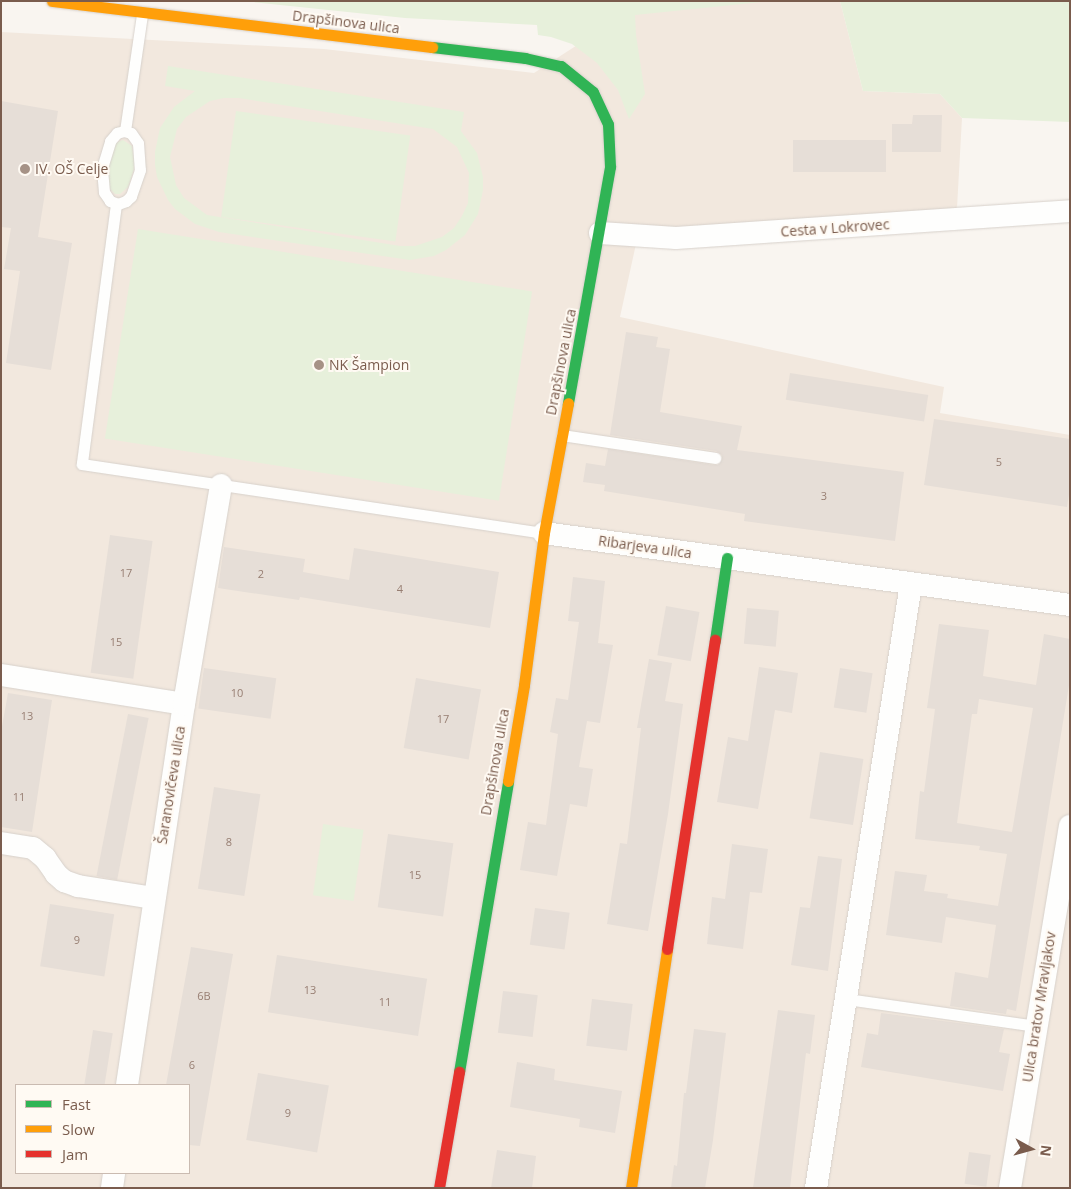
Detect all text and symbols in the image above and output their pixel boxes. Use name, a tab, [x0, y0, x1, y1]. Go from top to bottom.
street label: Drapšinova ulica	[291, 7, 401, 37]
place label: IV. OŠ Celje	[35, 161, 108, 177]
marker: IV. OŠ Celje	[19, 163, 31, 175]
street label: Cesta v Lokrovec	[780, 216, 890, 240]
street label: Drapšinova ulica	[542, 307, 580, 417]
place label: NK Šampion	[329, 357, 409, 373]
marker: NK Šampion	[313, 359, 325, 371]
house number: 5	[996, 455, 1002, 469]
house number: 3	[821, 489, 827, 503]
street label: Ribarjeva ulica	[597, 532, 693, 562]
house number: 17	[120, 566, 132, 580]
house number: 2	[258, 567, 264, 581]
house number: 4	[397, 582, 403, 596]
house number: 15	[110, 635, 122, 649]
house number: 10	[231, 686, 243, 700]
street label: Drapšinova ulica	[477, 707, 513, 817]
house number: 13	[21, 709, 33, 723]
house number: 17	[437, 712, 449, 726]
street label: Šaranovičeva ulica	[153, 725, 189, 845]
house number: 11	[13, 790, 25, 804]
house number: 8	[226, 835, 232, 849]
house number: 15	[409, 868, 421, 882]
street label: Ulica bratov Mravljakov	[1019, 931, 1059, 1083]
house number: 9	[74, 933, 80, 947]
house number: 13	[304, 983, 316, 997]
house number: 6B	[197, 989, 211, 1003]
house number: 11	[379, 995, 391, 1009]
house number: 6	[189, 1058, 195, 1072]
legend	[15, 1084, 190, 1174]
text: Fast	[62, 1094, 91, 1114]
house number: 9	[285, 1106, 291, 1120]
text: Slow	[62, 1119, 95, 1139]
north arrow	[1006, 1124, 1056, 1174]
text: Jam	[62, 1144, 88, 1164]
text: N	[1036, 1144, 1057, 1158]

